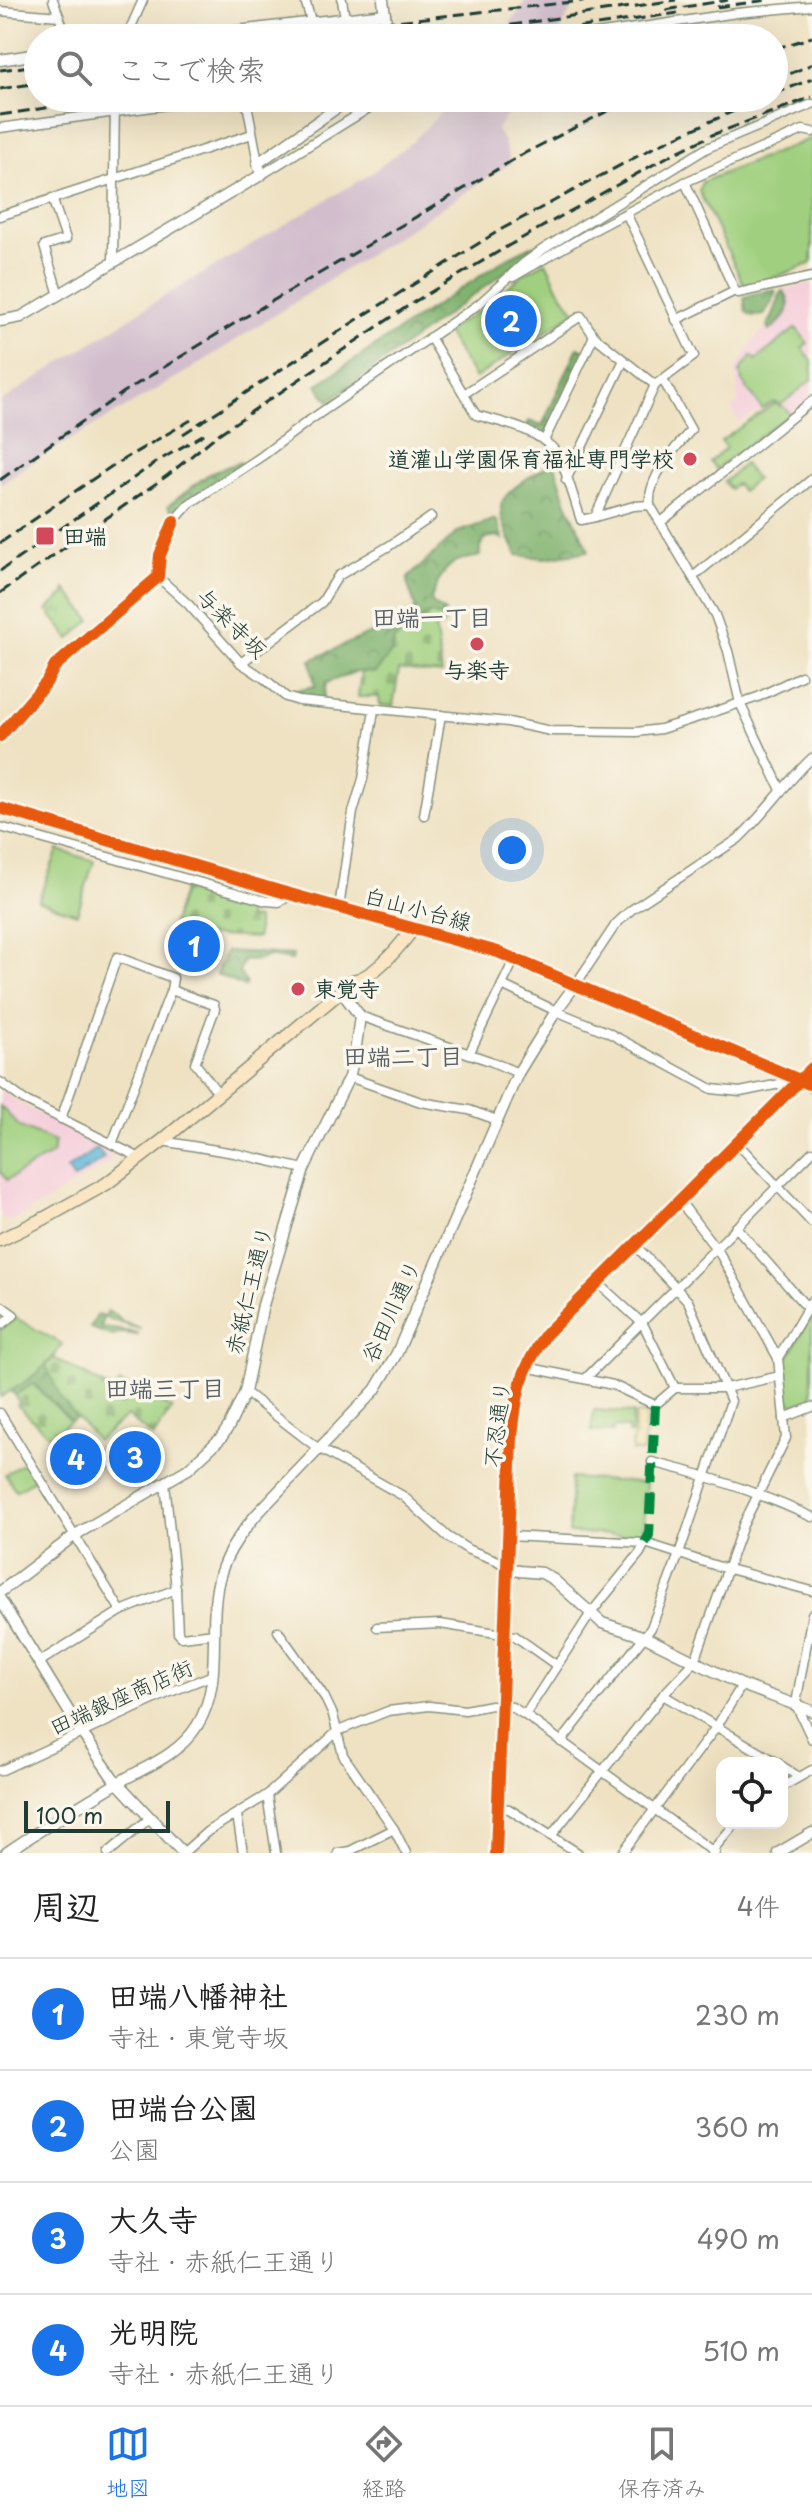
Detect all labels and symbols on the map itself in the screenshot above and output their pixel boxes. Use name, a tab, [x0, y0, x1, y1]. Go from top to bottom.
pin: 2	[485, 291, 537, 351]
place label: 道灌山学園保育福祉専門学校	[388, 441, 674, 474]
marker: 道灌山学園保育福祉専門学校	[681, 450, 699, 468]
place label: 田端	[63, 518, 107, 551]
marker: 田端	[34, 525, 56, 547]
street label: 与楽寺坂	[190, 579, 276, 665]
district label: 田端一丁目	[372, 598, 492, 634]
marker: 与楽寺	[468, 635, 486, 653]
place label: 与楽寺	[444, 652, 510, 685]
your location	[492, 830, 532, 870]
street label: 白山小台線	[361, 877, 476, 938]
pin: 1	[168, 916, 220, 976]
place label: 東覚寺	[314, 971, 380, 1004]
marker: 東覚寺	[289, 980, 307, 998]
district label: 田端二丁目	[343, 1037, 463, 1073]
street label: 赤紙仁王通り	[216, 1222, 280, 1358]
street label: 谷田川通り	[351, 1254, 428, 1367]
district label: 田端三丁目	[105, 1369, 225, 1405]
street label: 不忍通り	[474, 1378, 517, 1470]
pin: 3	[109, 1427, 161, 1487]
pin: 4	[50, 1429, 102, 1489]
street label: 田端銀座商店街	[43, 1649, 197, 1742]
scale bar	[24, 1797, 170, 1833]

